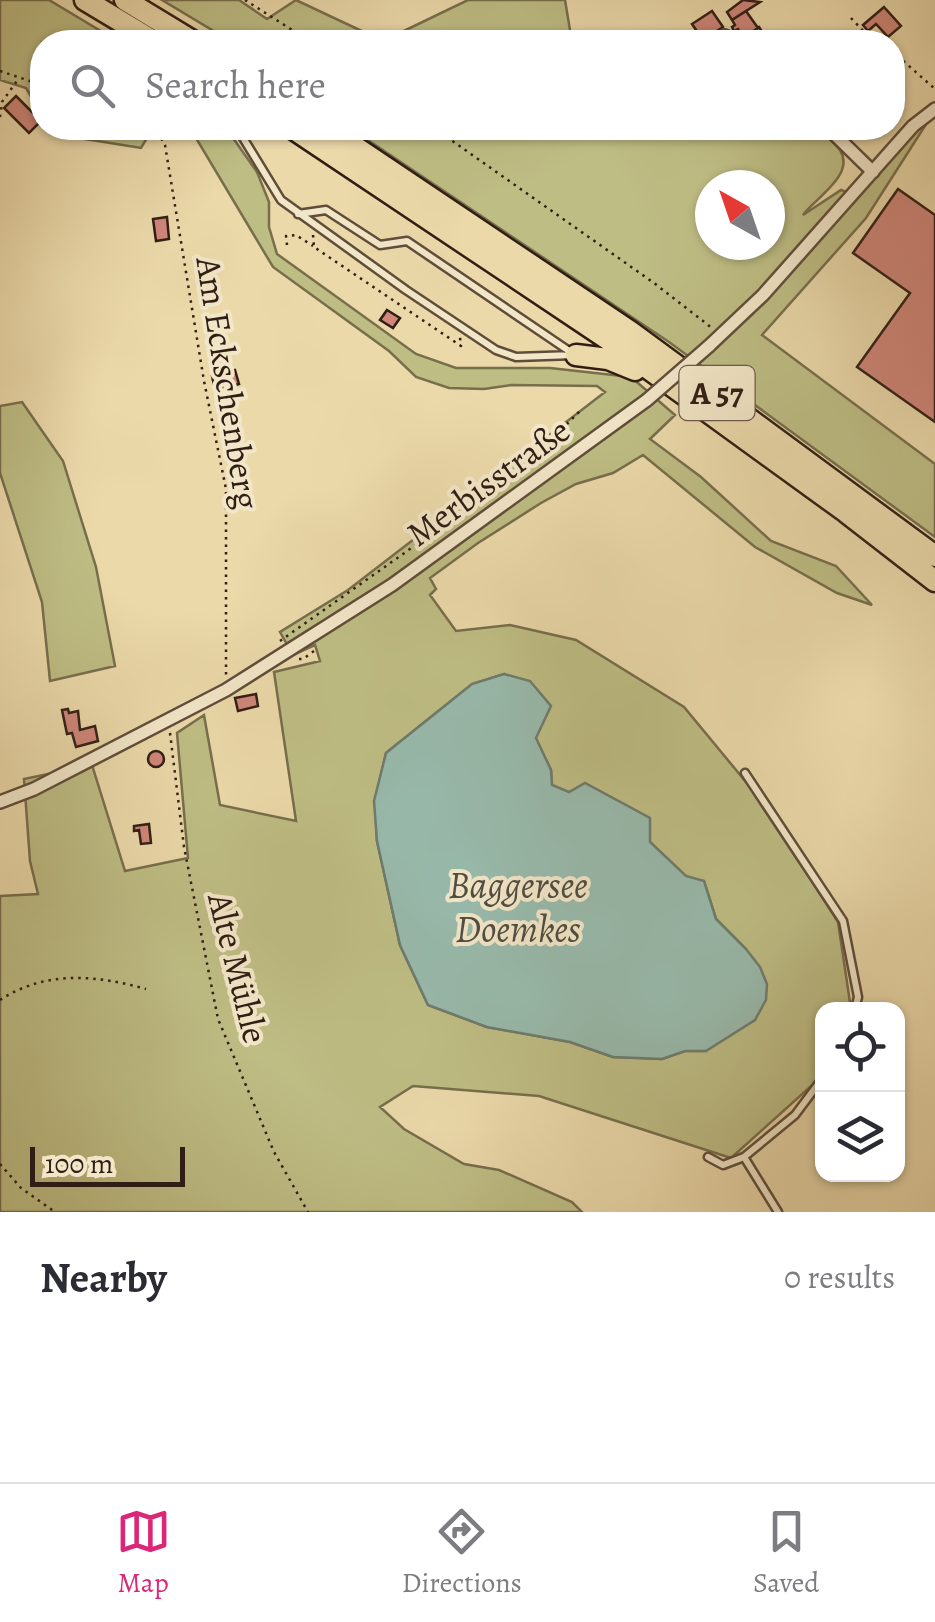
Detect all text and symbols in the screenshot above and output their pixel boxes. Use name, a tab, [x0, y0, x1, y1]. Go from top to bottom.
search box	[30, 30, 905, 140]
icon: search	[65, 58, 120, 113]
text: Search here	[145, 59, 326, 111]
north arrow	[695, 170, 785, 260]
street label: Am Eckschenberg	[184, 252, 272, 513]
road number: A 57	[680, 366, 754, 420]
street label: Merbisstraße	[397, 406, 579, 558]
water label: Baggersee Doemkes	[448, 859, 588, 955]
street label: Alte Mühle	[196, 887, 280, 1048]
map controls	[815, 1002, 905, 1182]
button: locate	[815, 1002, 905, 1092]
button: layers	[815, 1092, 905, 1182]
scale bar	[30, 1142, 185, 1186]
text: 100 m	[45, 1145, 113, 1183]
text: Nearby	[40, 1249, 167, 1306]
text: 0 results	[784, 1255, 895, 1299]
tab: Map	[116, 1504, 171, 1602]
tab: Directions	[402, 1504, 522, 1602]
tab: Saved	[753, 1504, 819, 1602]

